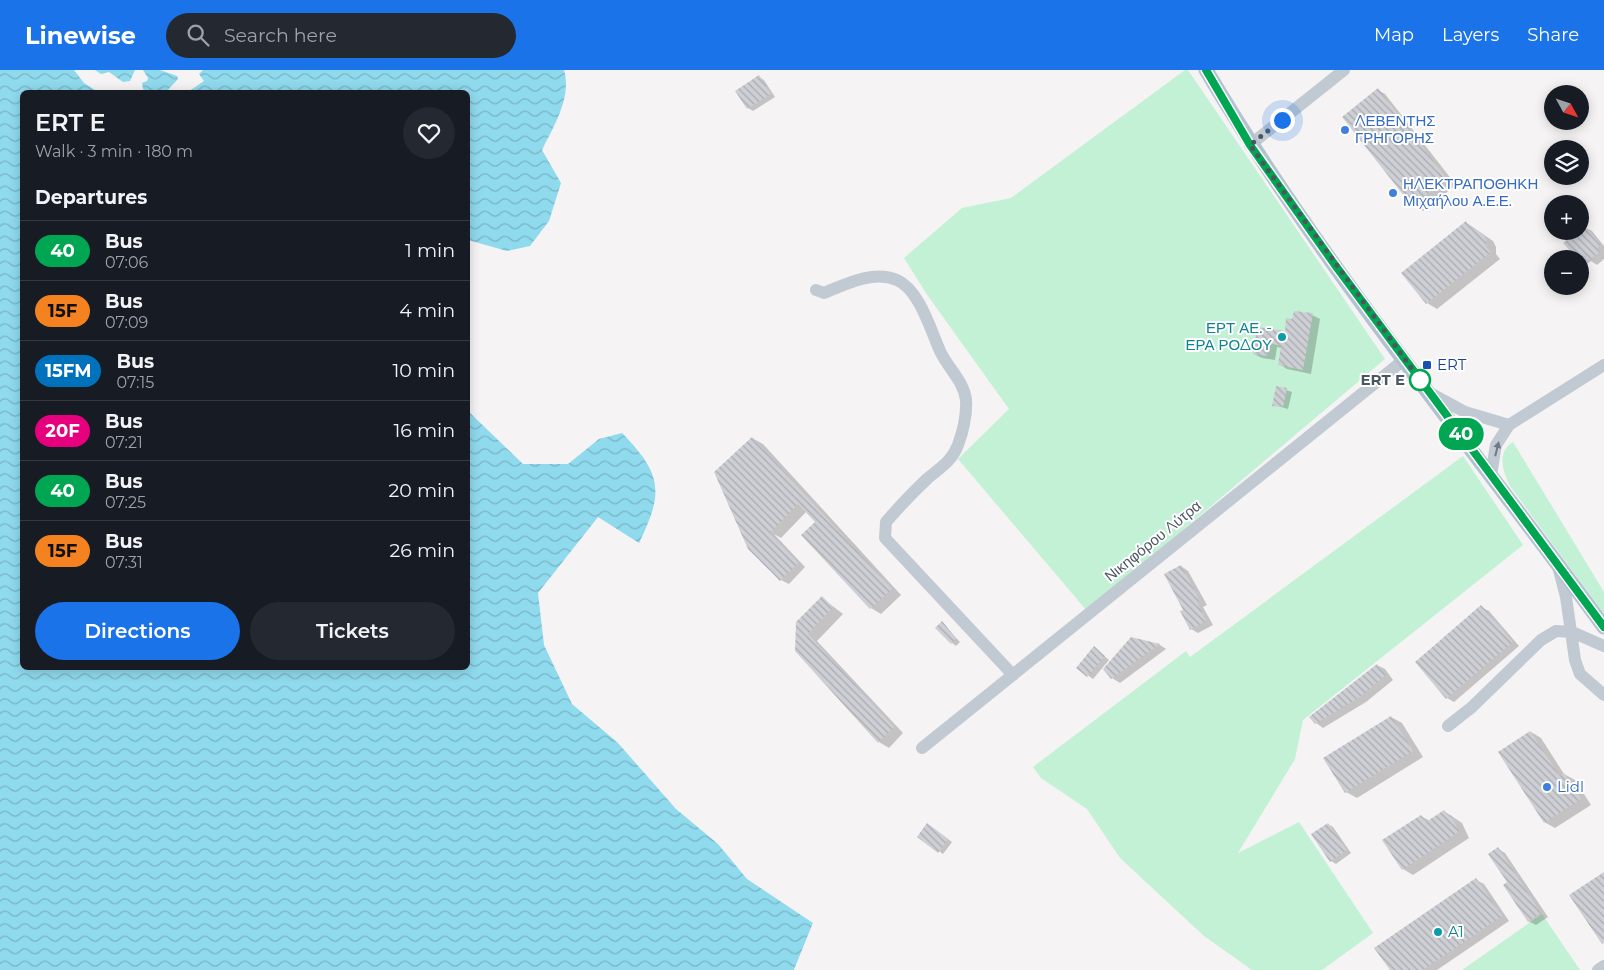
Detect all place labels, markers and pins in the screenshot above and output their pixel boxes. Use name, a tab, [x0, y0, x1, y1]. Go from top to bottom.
place label: ΛΕΒΕΝΤΗΣ ΓΡΗΓΟΡΗΣ	[1355, 111, 1436, 147]
marker: ΛΕΒΕΝΤΗΣ ΓΡΗΓΟΡΗΣ	[1339, 124, 1351, 136]
place label: ΗΛΕΚΤΡΑΠΟΘΗΚΗ Μιχαήλου Α.Ε.Ε.	[1403, 174, 1538, 210]
marker: ΗΛΕΚΤΡΑΠΟΘΗΚΗ Μιχαήλου Α.Ε.Ε.	[1387, 187, 1399, 199]
place label: ΕΡΤ ΑΕ. - ΕΡΑ ΡΟΔΟΥ	[1186, 318, 1272, 354]
marker: ΕΡΤ ΑΕ. - ΕΡΑ ΡΟΔΟΥ	[1276, 331, 1288, 343]
place label: ERT	[1437, 355, 1467, 374]
marker: ERT	[1421, 359, 1433, 371]
marker: ERT E	[1409, 369, 1431, 391]
place label: ERT E	[1360, 370, 1405, 389]
place label: Lidl	[1557, 777, 1584, 796]
marker: Lidl	[1541, 781, 1553, 793]
place label: A1	[1448, 922, 1464, 941]
marker: A1	[1432, 926, 1444, 938]

